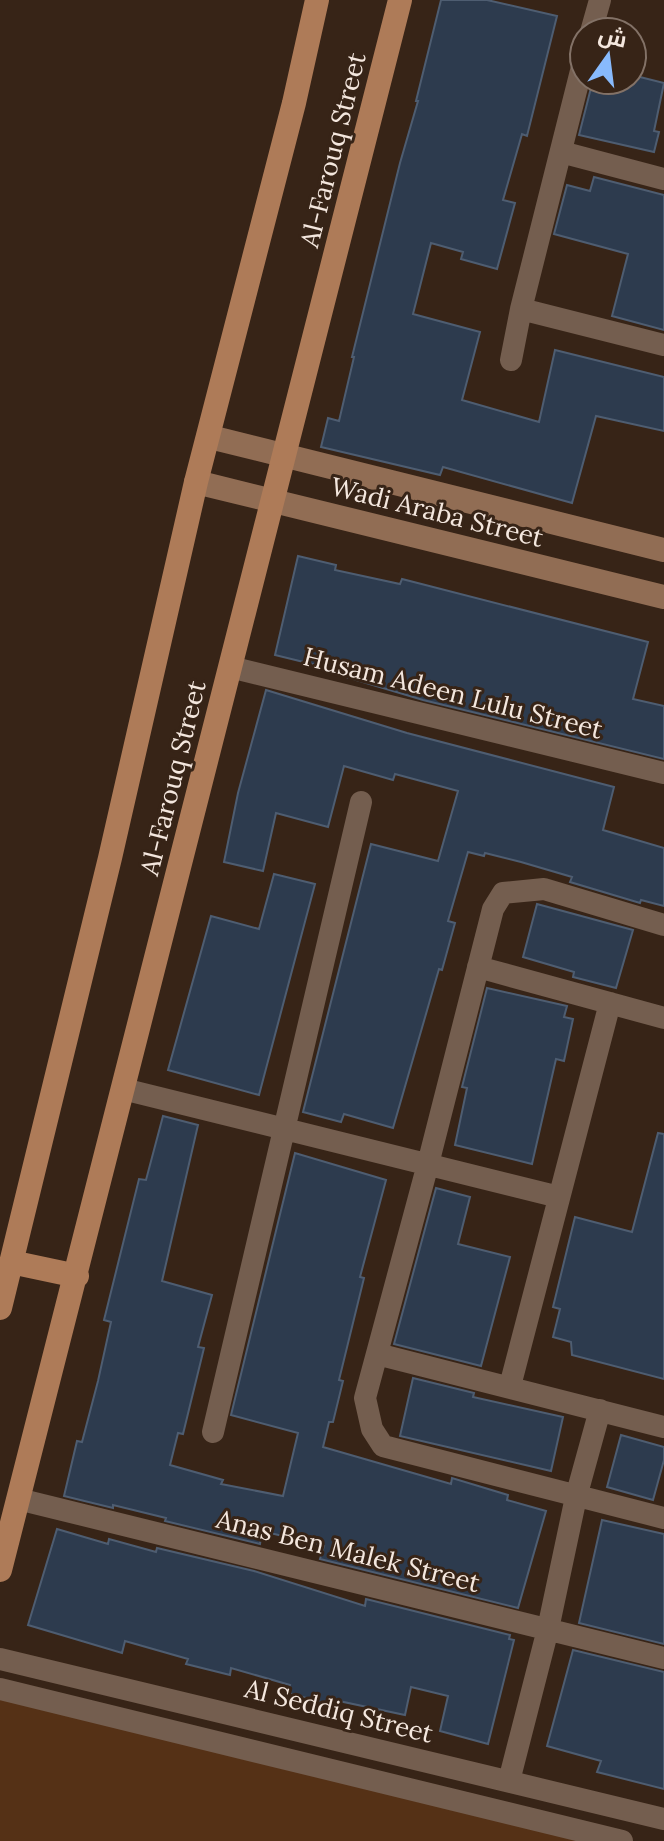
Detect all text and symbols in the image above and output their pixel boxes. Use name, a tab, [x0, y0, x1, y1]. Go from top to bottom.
north arrow	[568, 16, 648, 96]
text: ش	[596, 20, 630, 54]
street label: Al-Farouq Street	[292, 49, 373, 252]
street label: Wadi Araba Street	[327, 469, 547, 554]
street label: Husam Adeen Lulu Street	[300, 639, 606, 746]
street label: Al-Farouq Street	[132, 677, 213, 880]
street label: Anas Ben Malek Street	[212, 1502, 483, 1599]
street label: Al Seddiq Street	[241, 1671, 437, 1750]

